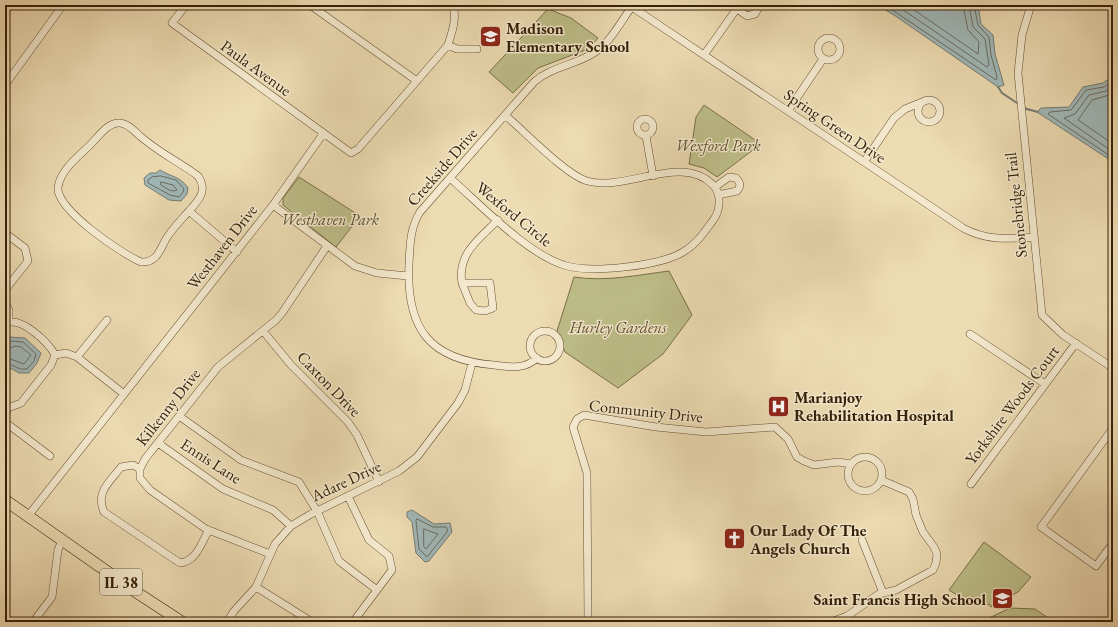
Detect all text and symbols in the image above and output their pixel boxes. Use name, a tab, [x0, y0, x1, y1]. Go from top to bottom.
place label: Madison Elementary School	[506, 18, 630, 57]
school or university icon: Madison Elementary School	[478, 24, 504, 50]
street label: Paula Avenue	[217, 35, 295, 101]
street label: Spring Green Drive	[780, 84, 890, 168]
street label: Creekside Drive	[402, 123, 482, 211]
park label: Wexford Park	[675, 135, 762, 156]
street label: Stonebridge Trail	[1000, 151, 1032, 259]
street label: Wexford Circle	[471, 177, 557, 251]
street label: Westhaven Drive	[182, 200, 262, 294]
park label: Westhaven Park	[281, 209, 380, 230]
park label: Hurley Gardens	[569, 317, 667, 338]
street label: Yorkshire Woods Court	[960, 341, 1064, 469]
street label: Caxton Drive	[292, 347, 366, 421]
street label: Kilkenny Drive	[131, 364, 205, 450]
place label: Marianjoy Rehabilitation Hospital	[794, 387, 954, 426]
hospital icon: Marianjoy Rehabilitation Hospital	[766, 393, 792, 419]
street label: Community Drive	[588, 395, 704, 427]
street label: Ennis Lane	[177, 434, 245, 488]
street label: Adare Drive	[307, 456, 384, 507]
place label: Our Lady Of The Angels Church	[749, 520, 867, 559]
church icon: Our Lady Of The Angels Church	[722, 526, 748, 552]
road number: IL 38	[100, 569, 142, 595]
school or university icon: Saint Francis High School	[989, 586, 1015, 612]
place label: Saint Francis High School	[814, 589, 986, 610]

